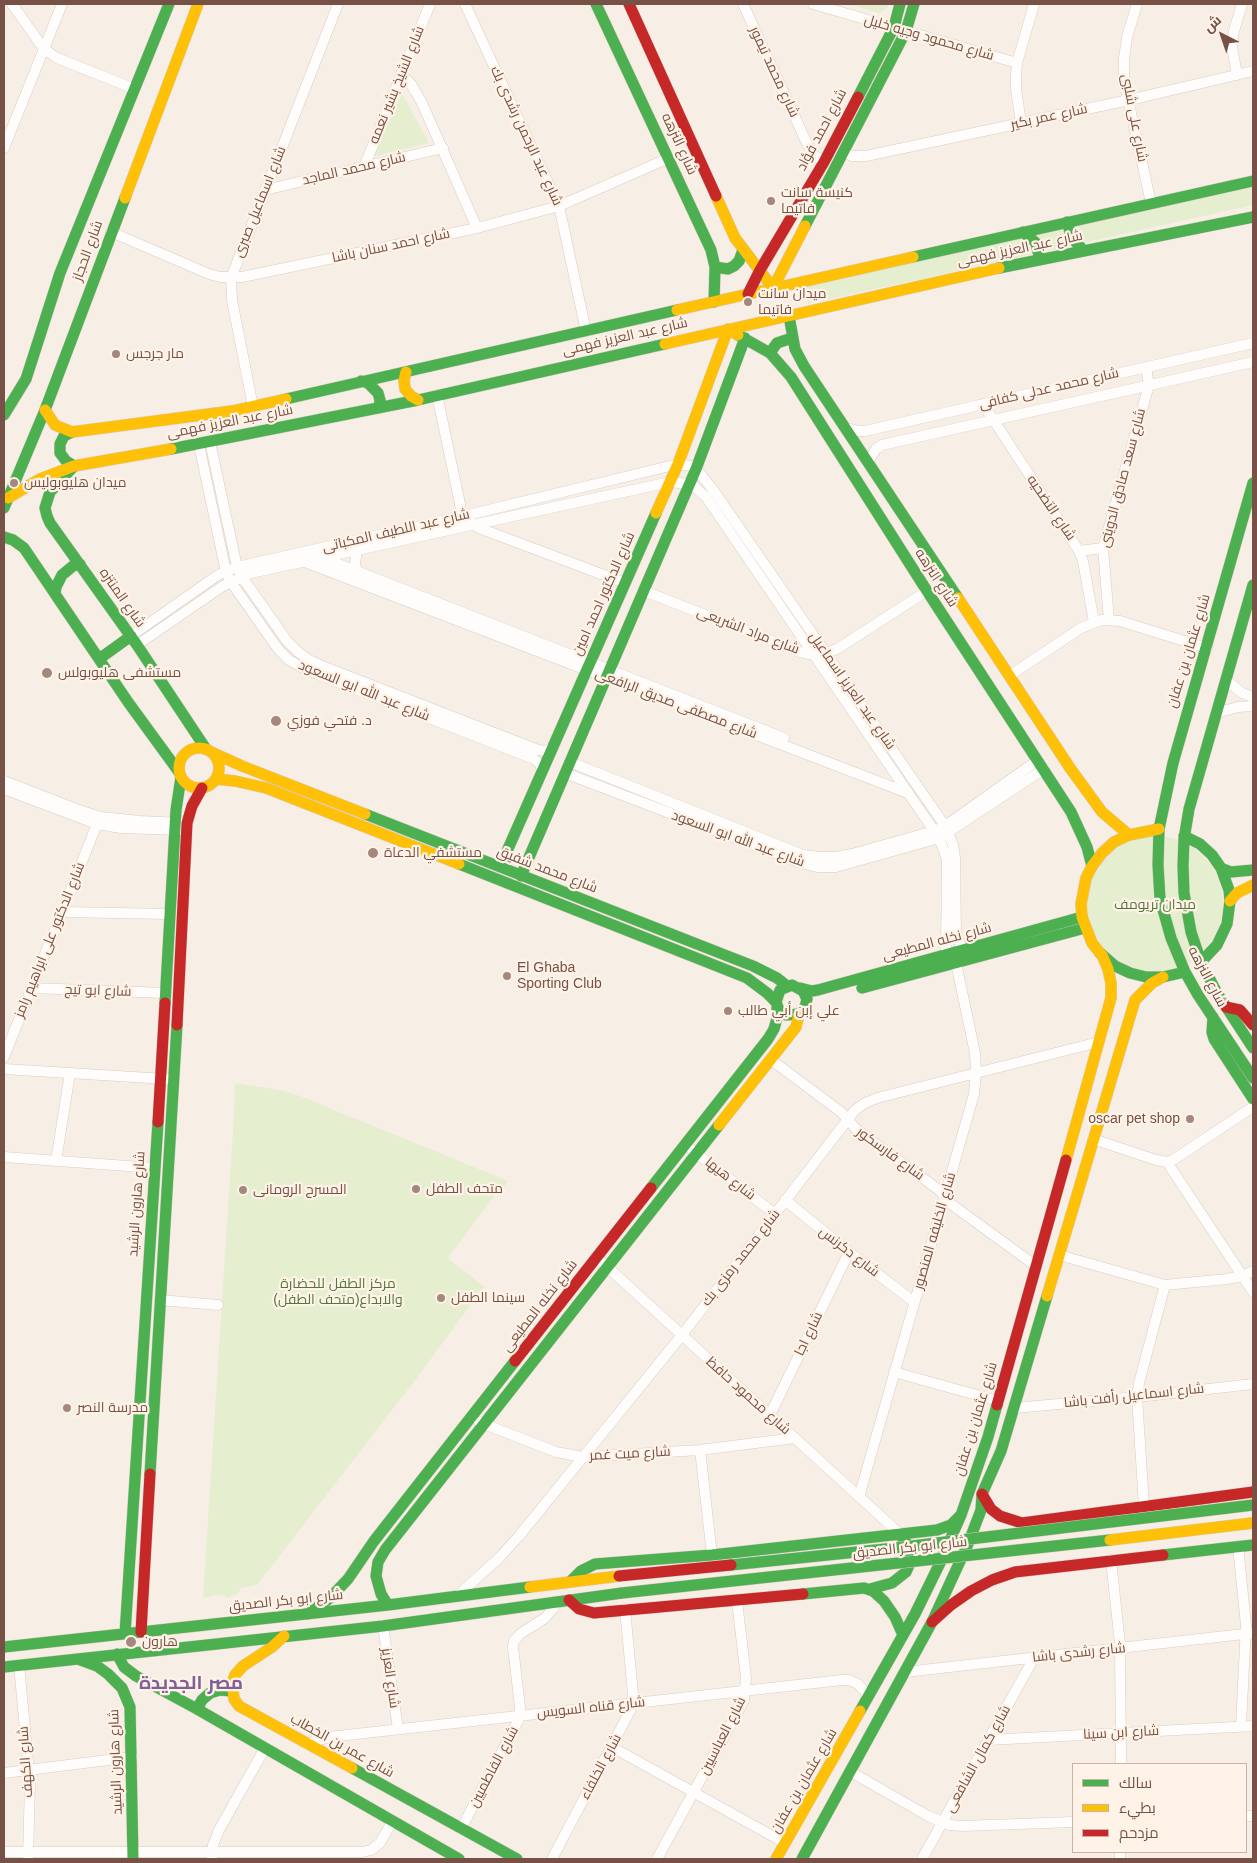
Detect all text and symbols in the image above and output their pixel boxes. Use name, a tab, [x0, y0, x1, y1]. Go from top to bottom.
north arrow	[1197, 10, 1247, 60]
street label: شارع محمود وجيه خليل	[862, 11, 996, 65]
text: ش	[1200, 12, 1224, 36]
street label: شارع الشيخ بشير نعمه	[366, 24, 428, 146]
street label: شارع محمد تيمور	[746, 24, 802, 120]
street label: شارع عبد الرحمن رشدى بك	[486, 64, 566, 208]
street label: شارع على شلبى	[1117, 73, 1151, 163]
street label: شارع احمد فؤاد	[793, 86, 851, 174]
street label: شارع عمر بكير	[1009, 101, 1089, 133]
street label: شارع النزهه	[657, 110, 701, 178]
street label: شارع اسماعيل صبرى	[230, 144, 290, 260]
street label: شارع محمد الماجد	[301, 149, 407, 189]
place label: كنيسة سانت فاتيما	[781, 185, 853, 218]
marker: كنيسة سانت فاتيما	[765, 195, 777, 207]
street label: شارع الحجاز	[69, 218, 107, 284]
street label: شارع احمد سنان باشا	[331, 225, 451, 267]
street label: شارع عبد العزيز فهمى	[956, 227, 1084, 271]
place label: ميدان سانت فاتيما	[758, 286, 826, 318]
marker: ميدان سانت فاتيما	[742, 296, 754, 308]
street label: شارع عبد العزيز فهمى	[561, 314, 689, 360]
place label: مار جرجس	[126, 346, 184, 362]
marker: مار جرجس	[110, 348, 122, 360]
street label: شارع محمد عدلى كفافى	[977, 365, 1121, 413]
street label: شارع عبد العزيز فهمى	[166, 402, 294, 442]
street label: شارع سعد صادق الدوينى	[1096, 407, 1150, 549]
street label: شارع التضحيه	[1023, 472, 1079, 544]
place label: ميدان هليوبوليس	[24, 475, 126, 491]
marker: ميدان هليوبوليس	[8, 477, 20, 489]
street label: شارع عبد اللطيف المكباتى	[321, 506, 471, 556]
street label: شارع الدكتور احمد امين	[569, 530, 639, 658]
street label: شارع النزهه	[911, 546, 961, 610]
street label: شارع المنتزه	[95, 565, 149, 631]
street label: شارع عثمان بن عفان	[1164, 592, 1214, 710]
street label: شارع مراد الشريعى	[694, 604, 802, 658]
street label: شارع عبد العزيز اسماعيل	[805, 629, 899, 753]
street label: شارع عبد الله ابو السعود	[296, 657, 432, 725]
place label: مستشفى هليوبولس	[58, 665, 181, 681]
street label: شارع مصطفى صديق الرافعى	[593, 665, 759, 743]
marker: مستشفى هليوبولس	[40, 666, 54, 680]
place label: د. فتحي فوزي	[287, 713, 372, 729]
marker: د. فتحي فوزي	[269, 714, 283, 728]
street label: شارع عبد الله ابو السعود	[669, 807, 807, 871]
street label: شارع محمد شفيق	[494, 843, 600, 897]
place label: مستشفي الدعاة	[384, 845, 482, 861]
marker: مستشفي الدعاة	[366, 846, 380, 860]
street label: شارع الدكتور على ابراهيم رامز	[11, 860, 89, 1020]
park label: ميدان تريومف	[1114, 897, 1196, 913]
street label: شارع نخله المطيعى	[881, 919, 993, 965]
street label: شارع النزهه	[1184, 944, 1230, 1010]
place label: El Ghaba Sporting Club	[517, 960, 602, 992]
marker: El Ghaba Sporting Club	[501, 970, 513, 982]
street label: شارع ابو تيج	[64, 981, 132, 1001]
place label: علي إبن أبي طالب	[738, 1003, 840, 1019]
marker: علي إبن أبي طالب	[722, 1005, 734, 1017]
place label: oscar pet shop	[1088, 1111, 1180, 1127]
marker: oscar pet shop	[1184, 1113, 1196, 1125]
street label: شارع فارسكور	[853, 1124, 927, 1184]
street label: شارع هارون الرشيد	[125, 1151, 149, 1257]
street label: شارع هيها	[701, 1154, 759, 1204]
street label: شارع الخليفه المنصور	[910, 1170, 960, 1292]
place label: متحف الطفل	[426, 1181, 503, 1197]
place label: المسرح الرومانى	[253, 1182, 347, 1198]
marker: متحف الطفل	[410, 1183, 422, 1195]
marker: المسرح الرومانى	[237, 1184, 249, 1196]
street label: شارع محمد رمزى بك	[698, 1206, 784, 1310]
street label: شارع دكرنس	[815, 1223, 883, 1281]
street label: شارع نخله المطيعى	[499, 1257, 581, 1355]
park label: مركز الطفل للحضارة والابداع(متحف الطفل)	[273, 1276, 403, 1308]
place label: سينما الطفل	[451, 1290, 525, 1306]
marker: سينما الطفل	[435, 1292, 447, 1304]
street label: شارع اجا	[791, 1309, 827, 1359]
street label: شارع محمود حافظ	[702, 1354, 794, 1438]
street label: شارع عثمان بن عفان	[951, 1360, 1001, 1478]
street label: شارع اسماعيل رأفت باشا	[1063, 1380, 1205, 1412]
place label: مدرسة النصر	[77, 1400, 148, 1416]
marker: مدرسة النصر	[61, 1402, 73, 1414]
street label: شارع ميت غمر	[589, 1443, 671, 1465]
street label: شارع ابو بكر الصديق	[852, 1534, 968, 1562]
street label: شارع ابو بكر الصديق	[228, 1587, 344, 1615]
place label: هارون	[142, 1634, 178, 1650]
marker: هارون	[124, 1635, 138, 1649]
street label: شارع رشدى باشا	[1031, 1640, 1127, 1666]
street label: شارع العزيز	[377, 1647, 403, 1709]
district label: مصر الجديدة	[139, 1673, 243, 1695]
street label: شارع قناه السويس	[536, 1694, 646, 1722]
street label: شارع العباسيين	[696, 1694, 750, 1778]
street label: شارع كمال الشافعى	[942, 1702, 1014, 1816]
street label: شارع هارون الرشيد	[106, 1709, 126, 1815]
street label: شارع عمر بن الخطاب	[287, 1711, 397, 1781]
street label: شارع ابن سينا	[1083, 1723, 1159, 1743]
street label: شارع الفاطميين	[466, 1724, 522, 1810]
street label: شارع الكهف	[15, 1726, 37, 1798]
street label: شارع عثمان بن عفان	[767, 1726, 841, 1836]
street label: شارع الخلفاء	[577, 1731, 625, 1803]
legend	[1072, 1763, 1247, 1853]
text: سالك	[1119, 1774, 1152, 1791]
text: بطيء	[1119, 1799, 1156, 1816]
text: مزدحم	[1119, 1824, 1159, 1841]

